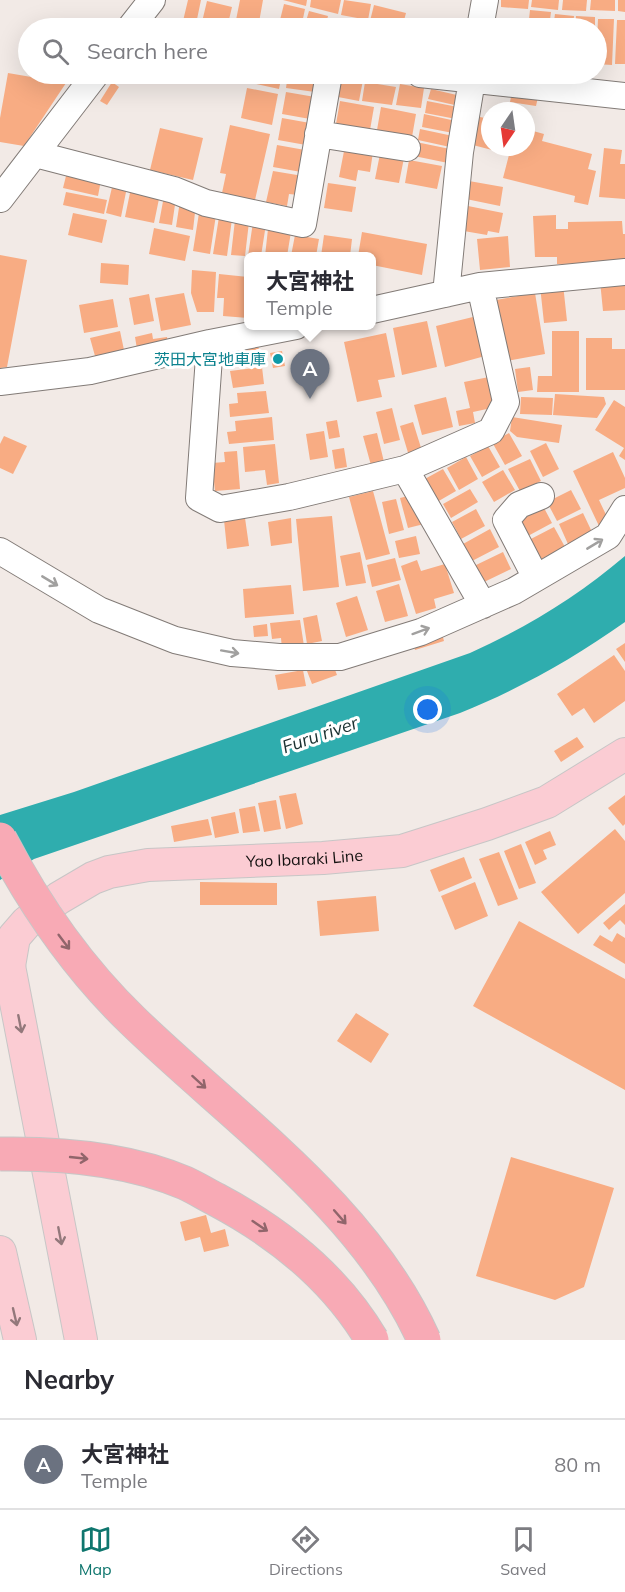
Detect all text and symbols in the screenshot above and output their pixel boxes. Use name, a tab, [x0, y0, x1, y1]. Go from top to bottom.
search box	[18, 18, 607, 84]
icon: search	[39, 35, 72, 68]
text: Search here	[87, 37, 208, 65]
north arrow	[481, 102, 535, 156]
popup	[244, 252, 376, 330]
text: 大宮神社	[266, 267, 354, 295]
text: Temple	[266, 295, 333, 320]
place label: 茨田大宮地車庫	[154, 349, 266, 369]
pin: A	[290, 350, 330, 399]
marker: 茨田大宮地車庫	[271, 352, 285, 366]
one-way arrow	[586, 538, 603, 550]
one-way arrow	[41, 575, 58, 587]
one-way arrow	[411, 625, 429, 636]
one-way arrow	[220, 646, 239, 657]
your location	[413, 695, 442, 724]
water label: Furu river	[279, 710, 362, 758]
street label: Yao Ibaraki Line	[245, 845, 364, 871]
one-way arrow	[57, 934, 70, 950]
one-way arrow	[15, 1013, 26, 1033]
one-way arrow	[191, 1075, 206, 1089]
one-way arrow	[69, 1153, 89, 1164]
one-way arrow	[333, 1209, 347, 1224]
one-way arrow	[251, 1219, 268, 1232]
one-way arrow	[55, 1225, 66, 1245]
one-way arrow	[9, 1307, 21, 1326]
text: Nearby	[24, 1363, 114, 1396]
text: 大宮神社	[81, 1440, 169, 1468]
text: A	[36, 1452, 51, 1477]
text: 80 m	[554, 1452, 601, 1477]
text: Temple	[81, 1468, 148, 1493]
tab: Map	[79, 1523, 112, 1579]
tab: Directions	[269, 1523, 343, 1579]
tab: Saved	[500, 1523, 546, 1579]

